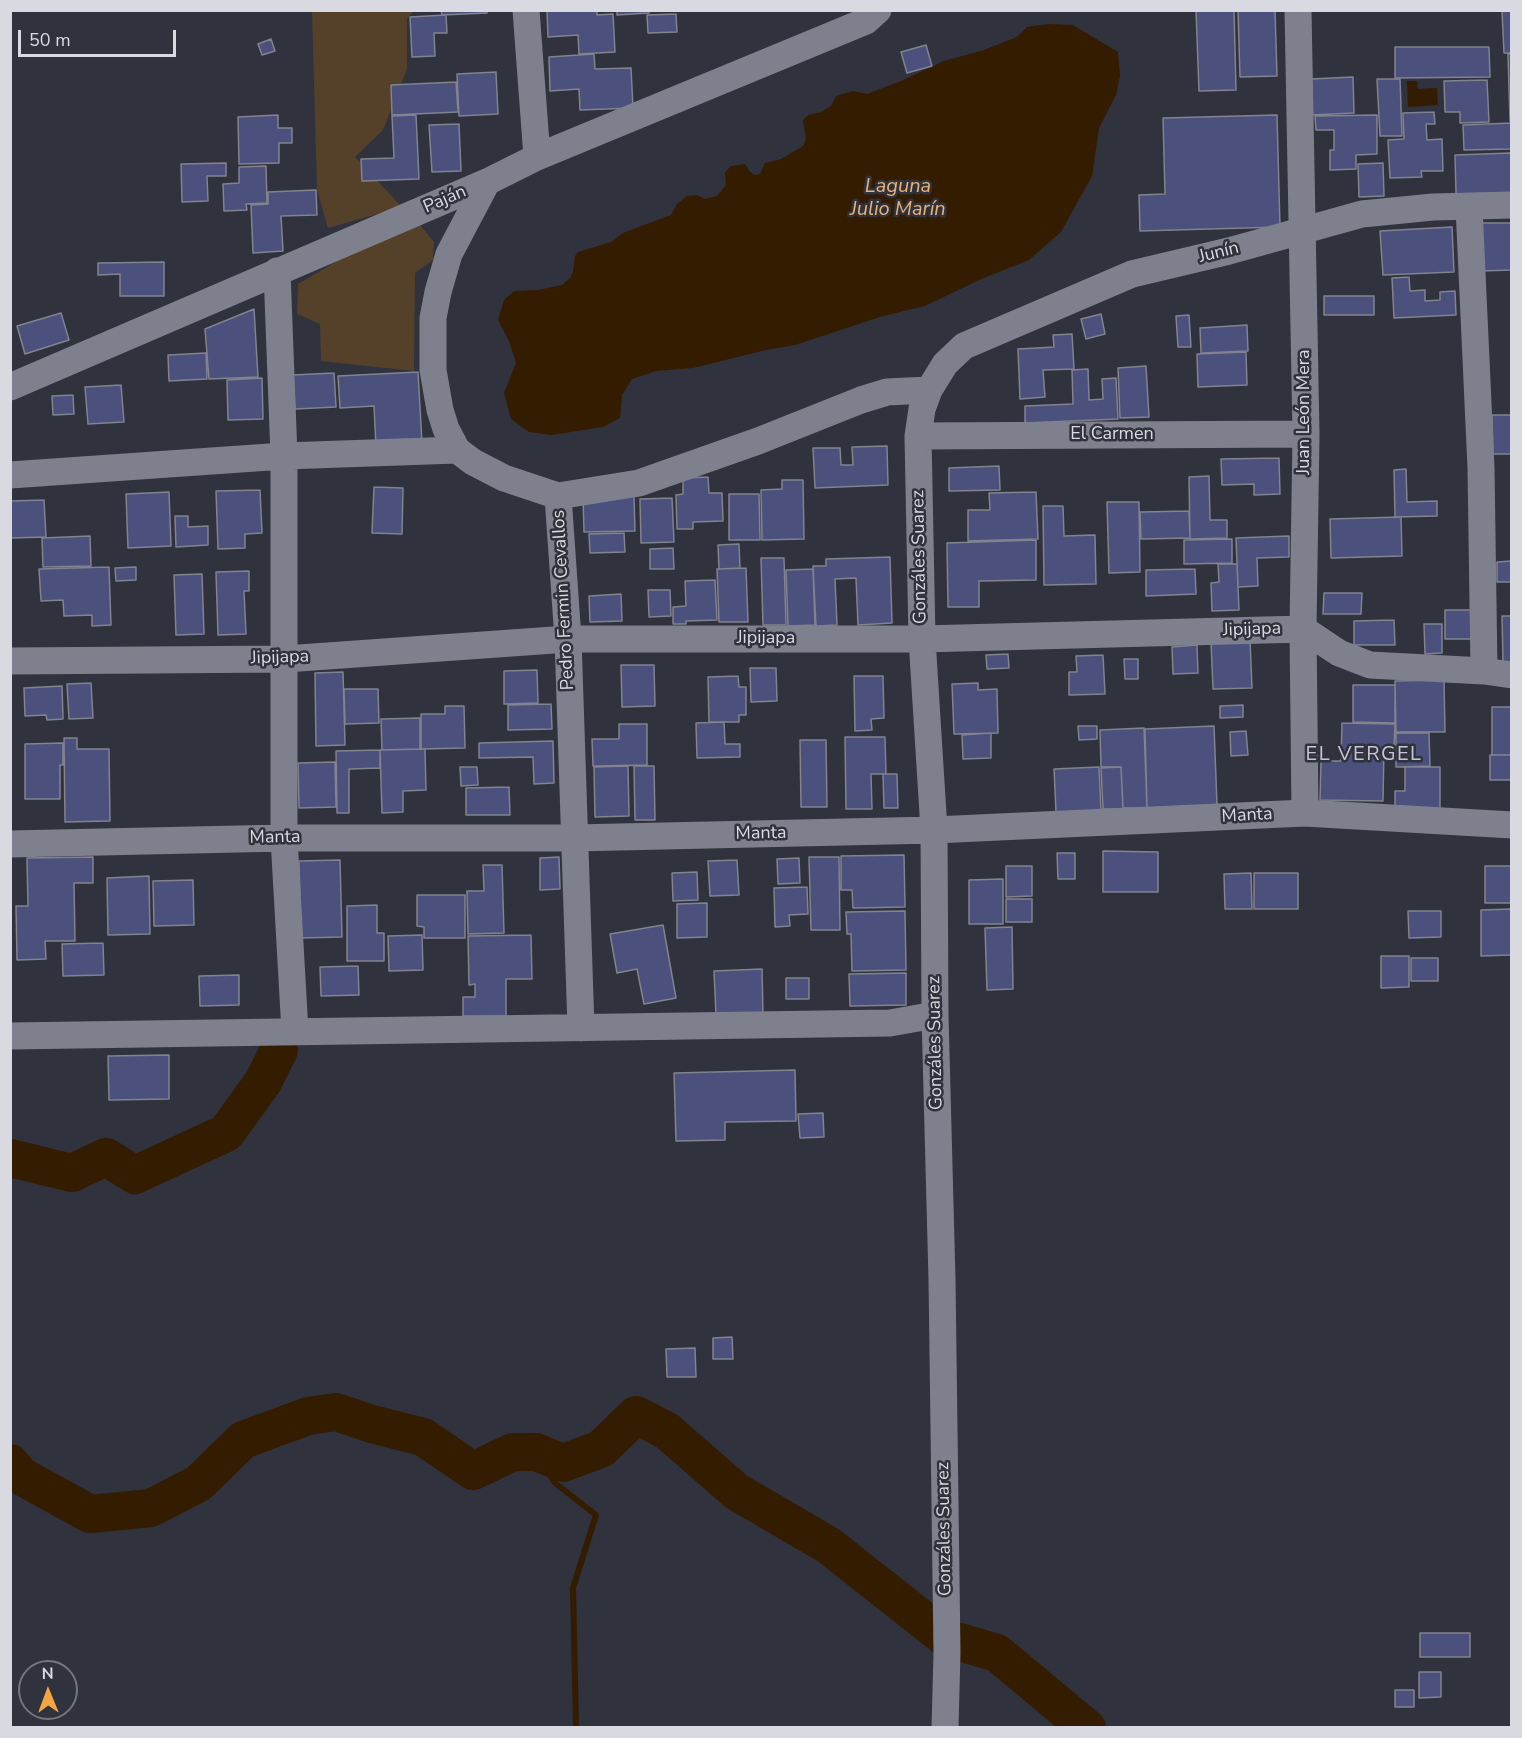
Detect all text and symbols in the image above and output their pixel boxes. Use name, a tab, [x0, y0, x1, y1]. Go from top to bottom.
scale bar	[21, 18, 178, 56]
text: 50 m	[29, 28, 71, 52]
water label: Laguna Julio Marín	[850, 175, 946, 222]
street label: Paján	[420, 181, 470, 219]
street label: Junín	[1197, 238, 1241, 268]
street label: Juan León Mera	[1294, 349, 1316, 475]
street label: El Carmen	[1070, 424, 1154, 446]
street label: Gonzáles Suarez	[908, 490, 932, 624]
street label: Pedro Fermin Cevallos	[548, 509, 580, 691]
street label: Jipijapa	[1222, 618, 1282, 642]
street label: Jipijapa	[737, 628, 795, 650]
street label: Jipijapa	[250, 646, 310, 670]
district label: EL VERGEL	[1306, 743, 1422, 767]
street label: Manta	[1221, 804, 1273, 828]
street label: Manta	[735, 823, 787, 845]
street label: Manta	[249, 827, 301, 849]
street label: Gonzáles Suarez	[924, 976, 948, 1110]
street label: Gonzáles Suarez	[933, 1462, 957, 1596]
north arrow	[18, 1660, 78, 1720]
text: N	[42, 1663, 54, 1685]

